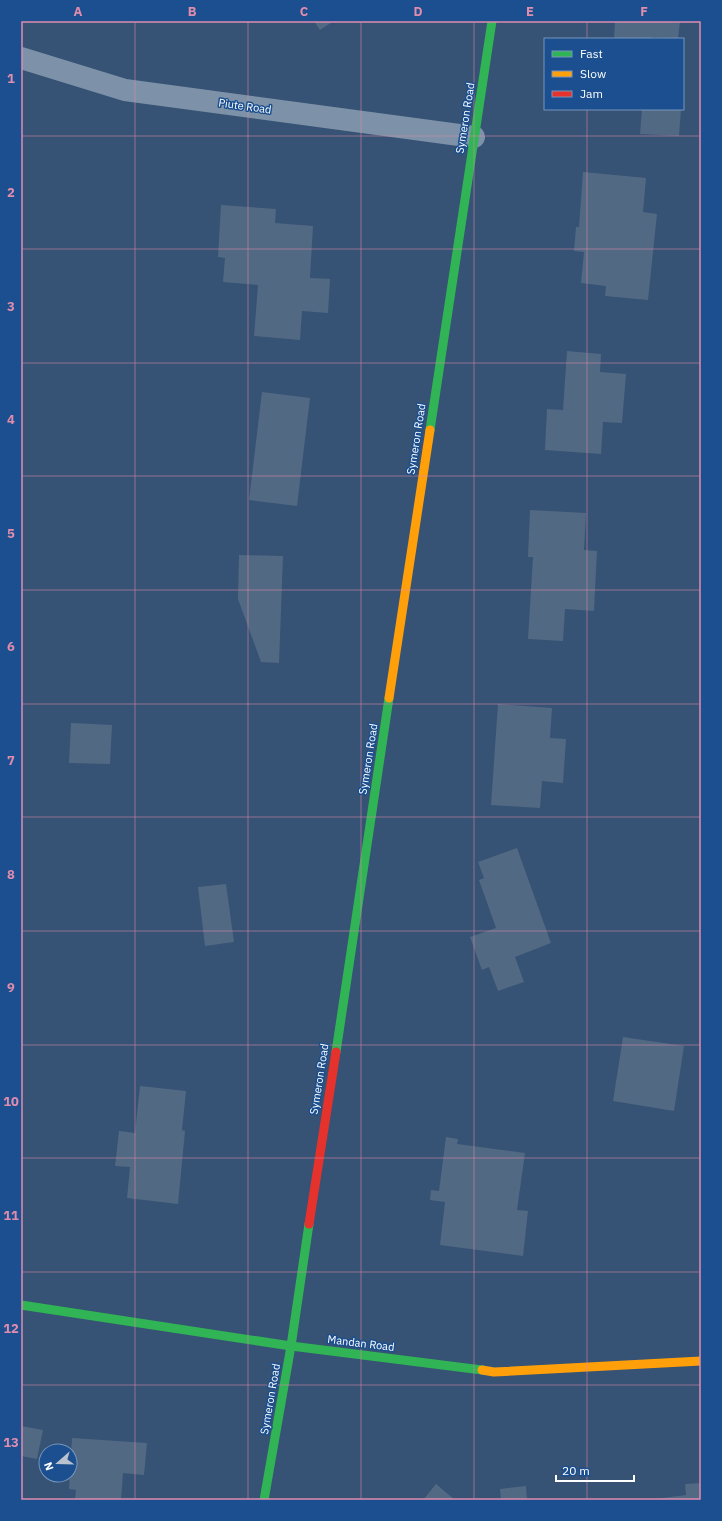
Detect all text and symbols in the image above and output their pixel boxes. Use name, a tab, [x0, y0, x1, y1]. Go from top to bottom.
text: A	[74, 3, 83, 20]
text: B	[188, 3, 197, 20]
text: C	[300, 3, 309, 20]
text: D	[413, 3, 423, 20]
text: E	[526, 3, 534, 20]
text: F	[640, 3, 648, 20]
legend	[544, 38, 684, 110]
text: Fast	[580, 46, 603, 61]
text: Slow	[580, 66, 606, 81]
text: 1	[7, 70, 15, 87]
street label: Symeron Road	[452, 81, 478, 155]
text: Jam	[580, 86, 603, 101]
street label: Piute Road	[218, 95, 272, 117]
text: 2	[7, 184, 15, 201]
text: 3	[7, 298, 15, 315]
street label: Symeron Road	[403, 402, 429, 476]
text: 4	[7, 411, 15, 428]
text: 5	[7, 525, 15, 542]
text: 6	[7, 638, 15, 655]
street label: Symeron Road	[355, 722, 381, 796]
text: 7	[7, 752, 15, 769]
text: 8	[7, 866, 15, 883]
text: 9	[7, 979, 15, 996]
street label: Symeron Road	[306, 1042, 332, 1116]
text: 10	[3, 1093, 19, 1110]
text: 11	[3, 1207, 19, 1224]
text: 12	[3, 1320, 19, 1337]
street label: Mandan Road	[327, 1332, 395, 1354]
street label: Symeron Road	[257, 1362, 283, 1436]
text: 13	[3, 1434, 19, 1451]
north arrow	[38, 1443, 78, 1483]
scale bar	[556, 1457, 634, 1483]
text: N	[41, 1460, 57, 1473]
text: 20 m	[562, 1463, 590, 1478]

